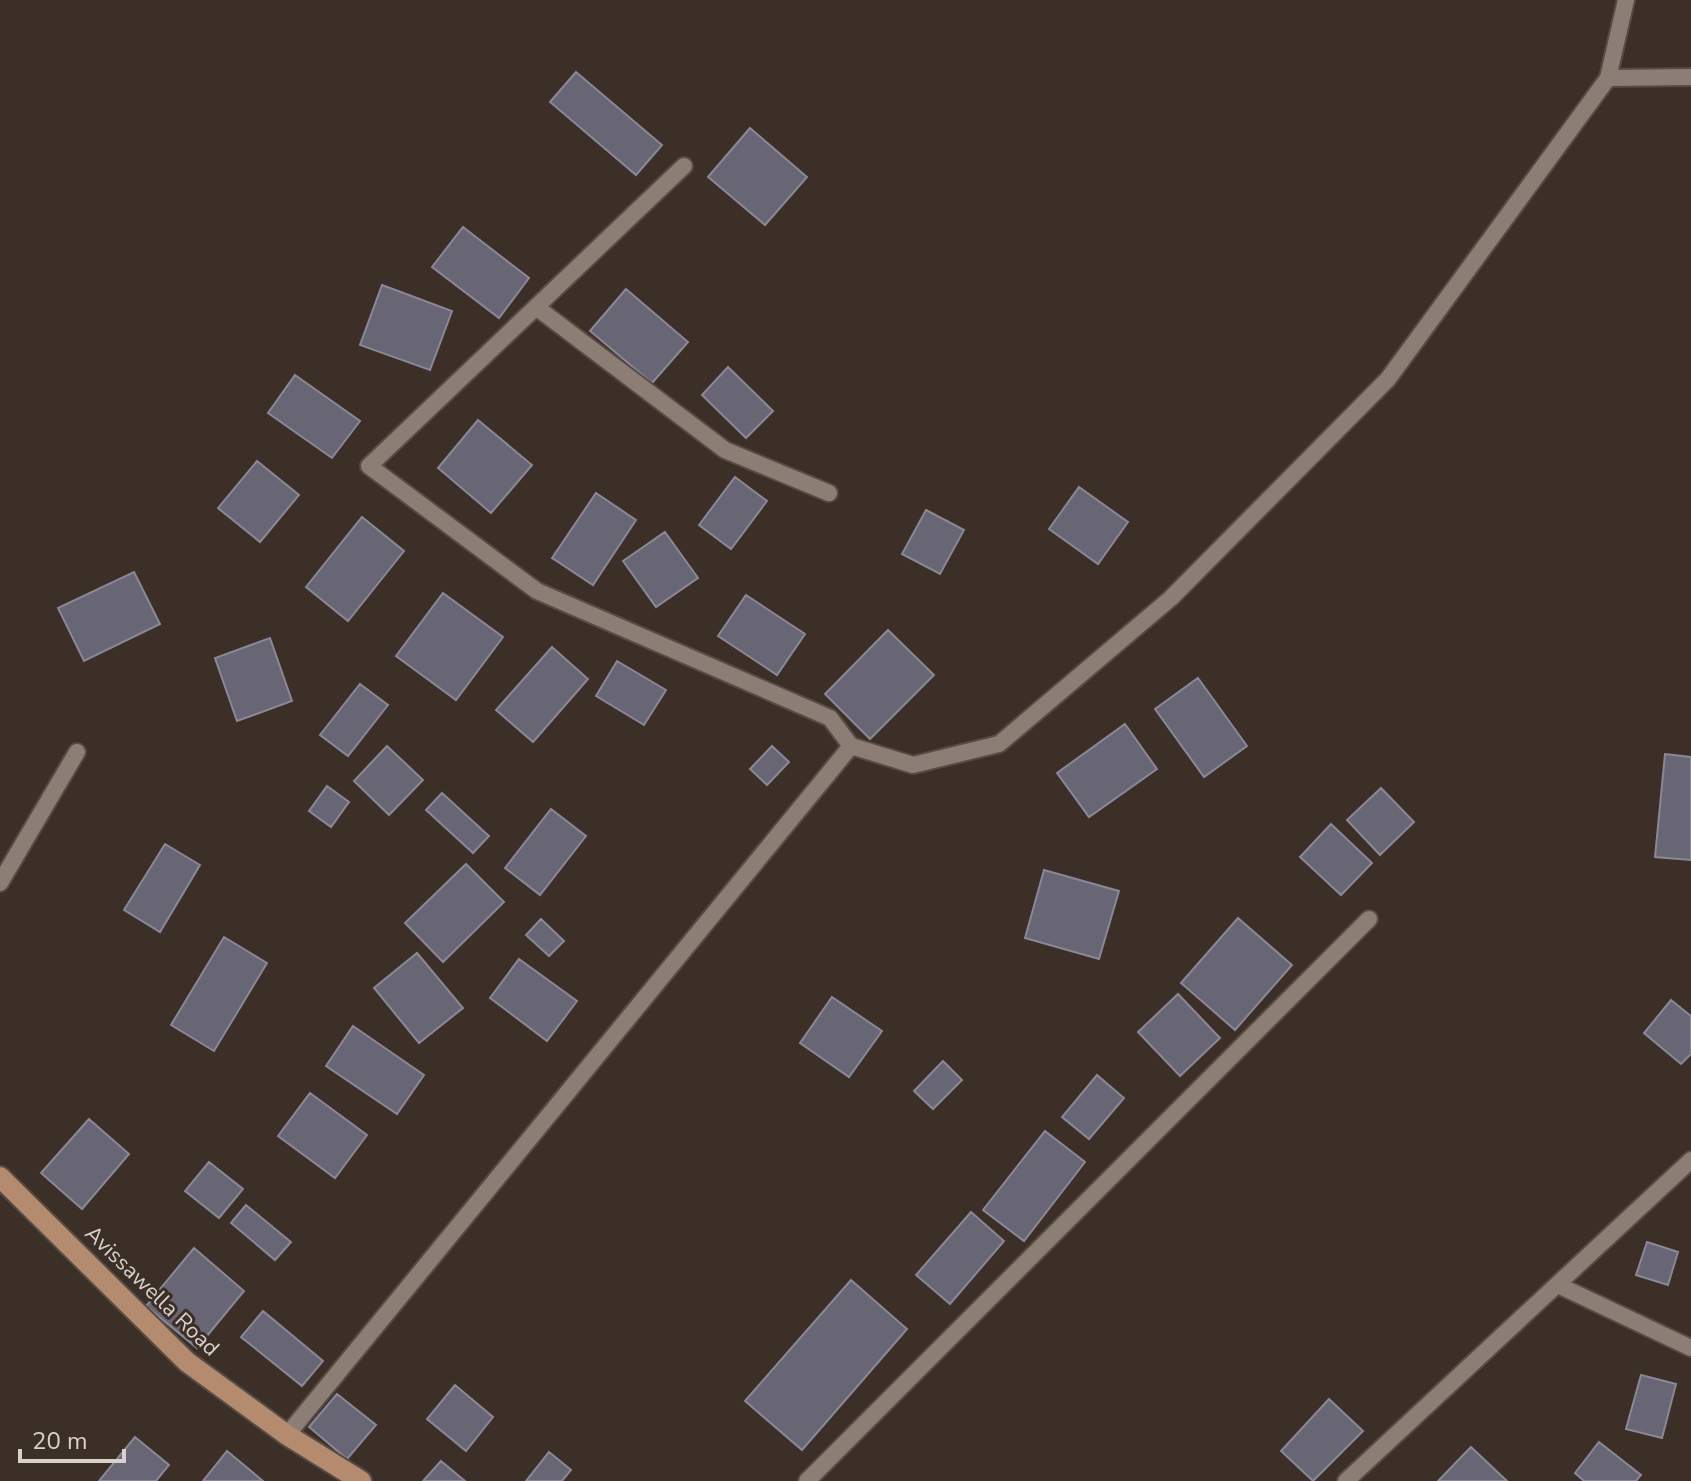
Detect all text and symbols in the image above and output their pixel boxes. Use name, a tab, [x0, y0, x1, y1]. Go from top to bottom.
street label: Avissawella Road	[78, 1219, 226, 1363]
scale bar	[20, 1413, 124, 1463]
text: 20 m	[32, 1425, 88, 1457]

